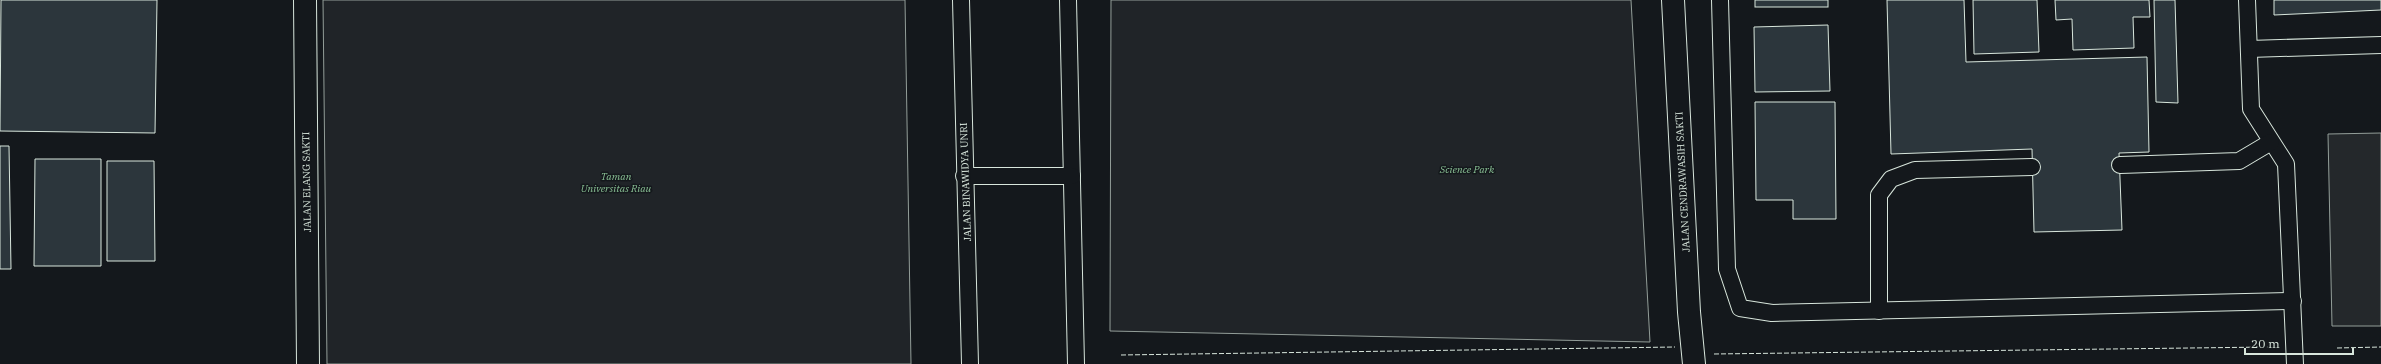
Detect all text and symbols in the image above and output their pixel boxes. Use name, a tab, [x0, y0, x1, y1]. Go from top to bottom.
street label: JALAN CENDRAWASIH SAKTI	[1672, 111, 1693, 253]
street label: JALAN BINAWIDYA UNRI	[957, 122, 974, 242]
street label: JALAN ELANG SAKTI	[299, 132, 314, 232]
park label: Science Park	[1439, 163, 1495, 176]
park label: Taman Universitas Riau	[581, 170, 652, 195]
scale bar	[2245, 330, 2353, 356]
text: 20 m	[2251, 336, 2280, 351]

